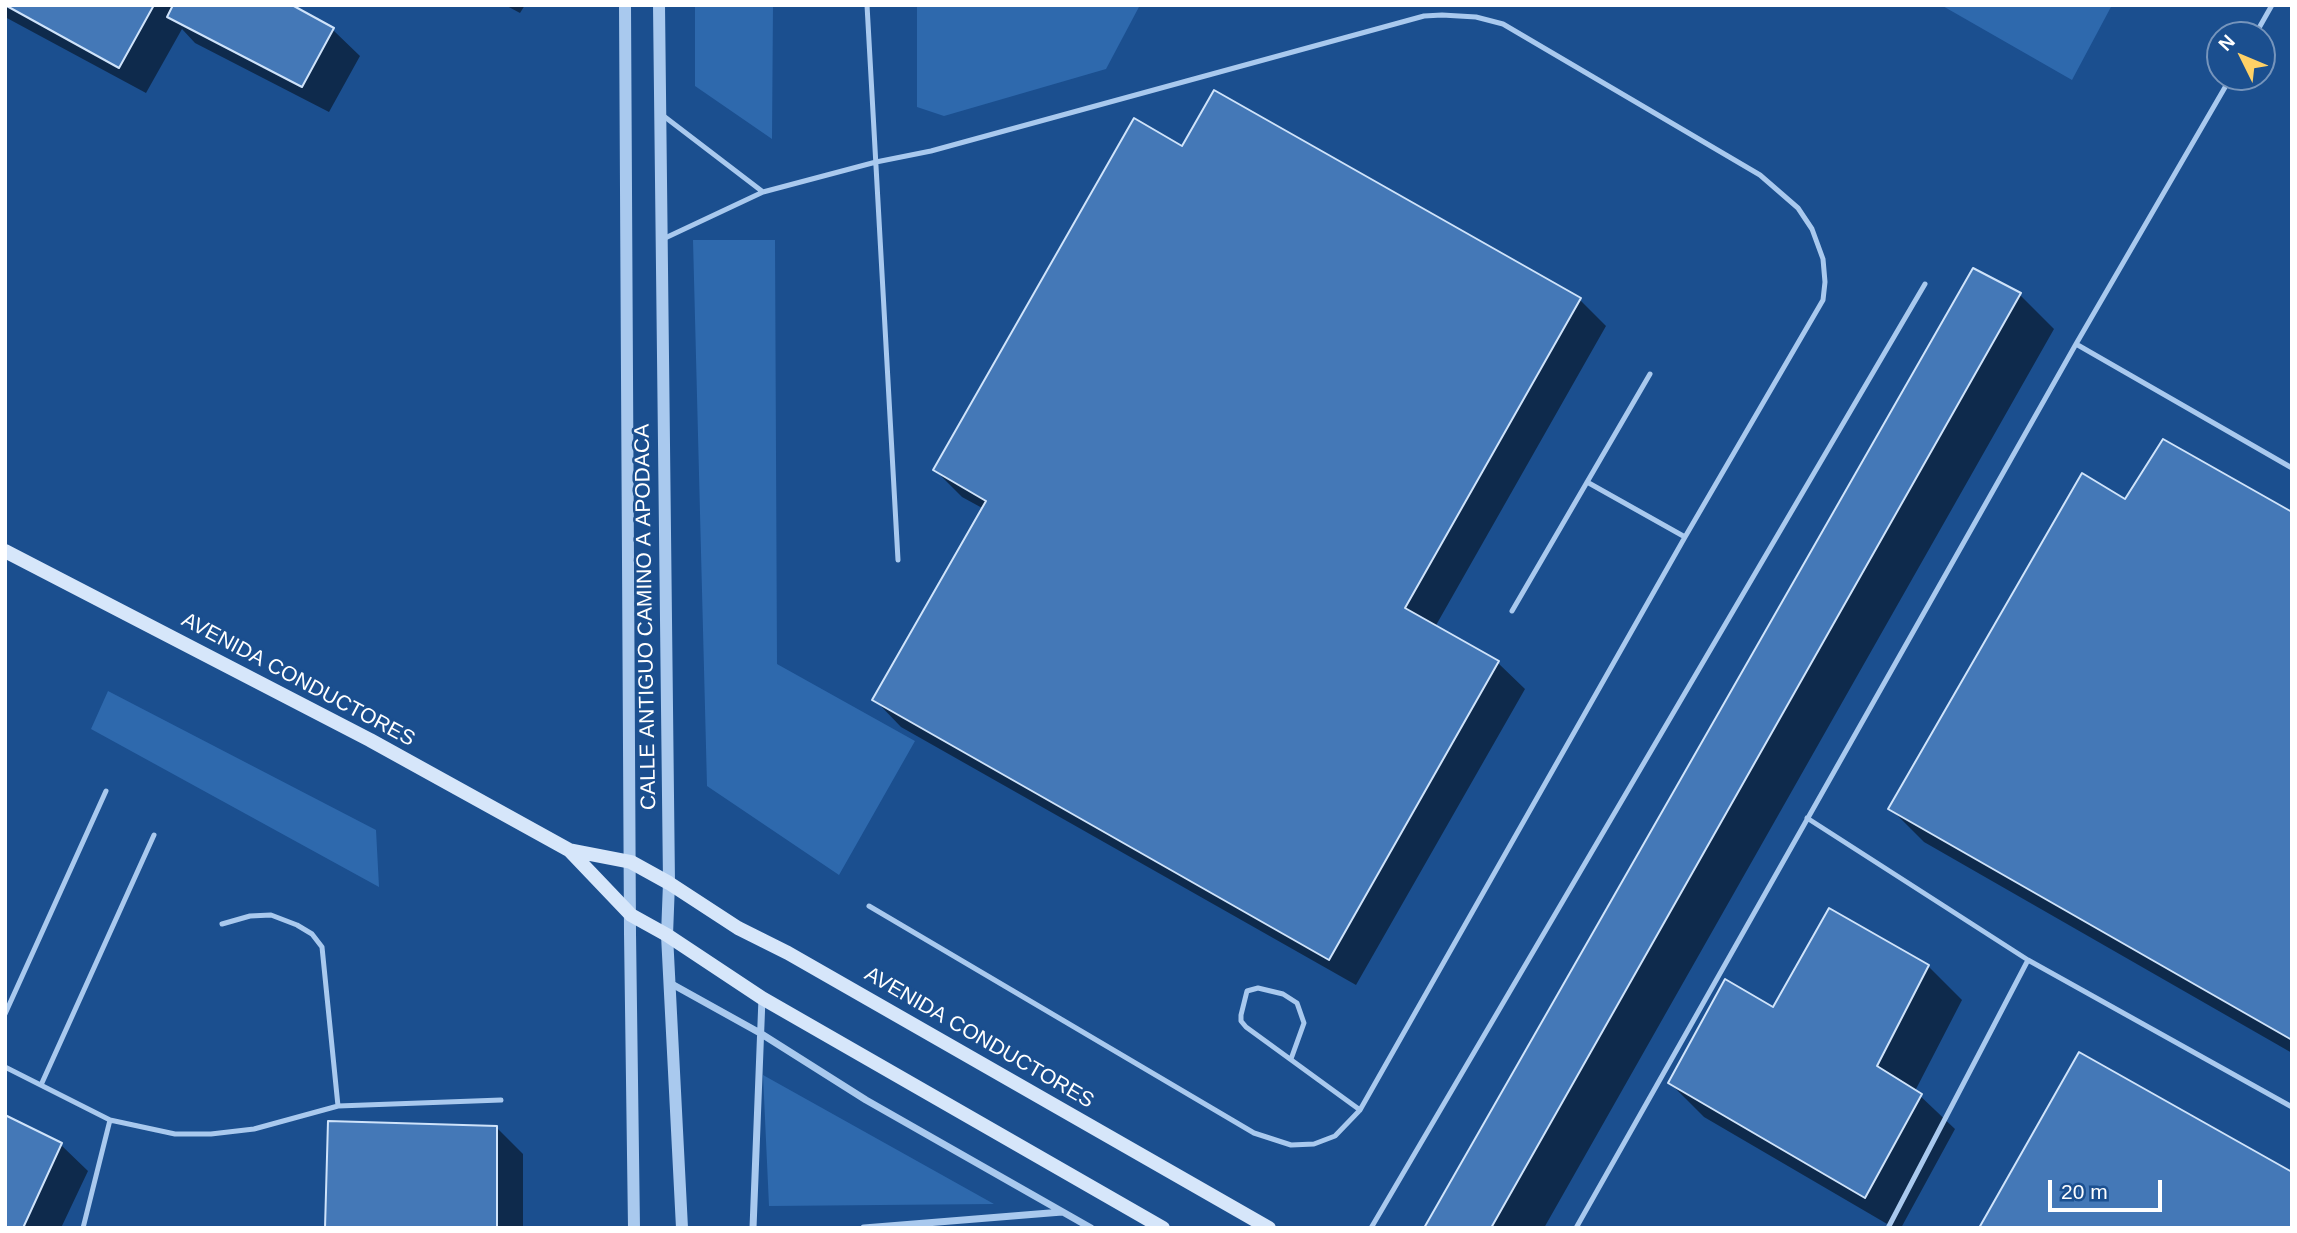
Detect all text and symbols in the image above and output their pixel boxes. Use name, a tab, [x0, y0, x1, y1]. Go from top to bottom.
north arrow	[2206, 21, 2276, 91]
text: N	[2214, 31, 2239, 55]
street label: CALLE ANTIGUO CAMINO A APODACA	[630, 424, 662, 810]
street label: AVENIDA CONDUCTORES	[177, 608, 419, 752]
street label: AVENIDA CONDUCTORES	[860, 962, 1098, 1114]
scale bar	[2052, 1166, 2166, 1210]
text: 20 m	[2061, 1180, 2108, 1203]

